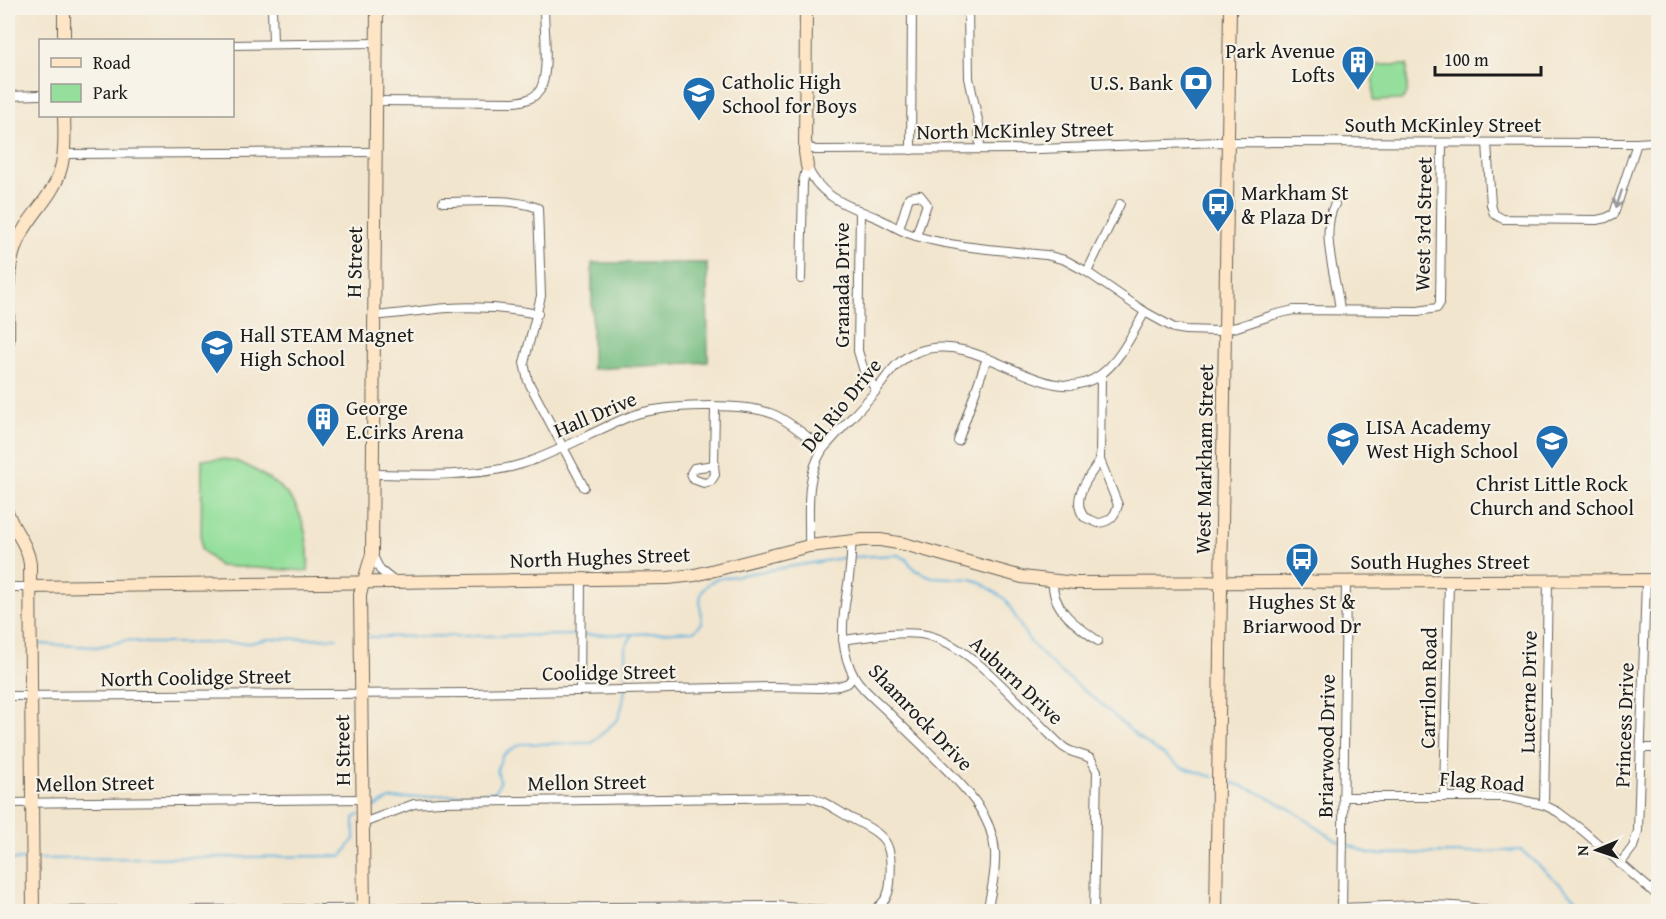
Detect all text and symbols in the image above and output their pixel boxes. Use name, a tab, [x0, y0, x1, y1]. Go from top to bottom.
place label: Park Avenue Lofts	[1225, 35, 1335, 90]
legend	[39, 39, 234, 117]
scale bar	[1435, 39, 1542, 77]
building icon: Park Avenue Lofts	[1340, 44, 1376, 91]
text: 100 m	[1444, 46, 1489, 73]
text: Road	[93, 49, 131, 76]
bank icon: U.S. Bank	[1178, 64, 1214, 111]
place label: Catholic High School for Boys	[722, 66, 857, 121]
place label: U.S. Bank	[1090, 67, 1173, 98]
school or university icon: Catholic High School for Boys	[681, 75, 717, 122]
text: Park	[93, 79, 129, 106]
street label: South McKinley Street	[1345, 109, 1542, 140]
street label: North McKinley Street	[916, 113, 1115, 147]
street label: West 3rd Street	[1406, 156, 1440, 292]
place label: Markham St & Plaza Dr	[1241, 177, 1349, 232]
bus stop icon: Markham St & Plaza Dr	[1200, 186, 1236, 233]
one-way arrow	[1612, 189, 1623, 208]
street label: Granada Drive	[826, 222, 857, 348]
street label: H Street	[338, 225, 370, 298]
place label: Hall STEAM Magnet High School	[240, 319, 415, 374]
school or university icon: Hall STEAM Magnet High School	[199, 328, 235, 375]
street label: Del Rio Drive	[793, 351, 889, 459]
street label: West Markham Street	[1187, 363, 1221, 554]
street label: Hall Drive	[549, 383, 641, 445]
place label: George E.Cirks Arena	[346, 392, 464, 447]
building icon: George E.Cirks Arena	[305, 401, 341, 448]
place label: LISA Academy West High School	[1366, 411, 1518, 466]
school or university icon: LISA Academy West High School	[1325, 420, 1361, 467]
school or university icon: Christ Little Rock Church and School	[1534, 423, 1570, 470]
place label: Christ Little Rock Church and School	[1470, 468, 1634, 523]
street label: North Hughes Street	[509, 538, 691, 576]
bus stop icon: Hughes St & Briarwood Dr	[1284, 541, 1320, 588]
street label: South Hughes Street	[1350, 546, 1530, 577]
place label: Hughes St & Briarwood Dr	[1243, 586, 1361, 641]
street label: Carrilon Road	[1411, 626, 1445, 749]
street label: Auburn Drive	[963, 628, 1071, 732]
street label: Lucerne Drive	[1511, 630, 1545, 754]
street label: Coolidge Street	[542, 655, 677, 689]
street label: Shamrock Drive	[861, 656, 981, 778]
street label: North Coolidge Street	[100, 660, 292, 694]
street label: Princess Drive	[1606, 662, 1642, 788]
street label: Briarwood Drive	[1309, 674, 1343, 818]
street label: H Street	[326, 713, 358, 786]
street label: Flag Road	[1438, 763, 1526, 799]
street label: Mellon Street	[527, 765, 647, 799]
street label: Mellon Street	[35, 766, 155, 800]
north arrow	[1567, 820, 1627, 880]
text: N	[1570, 844, 1594, 856]

